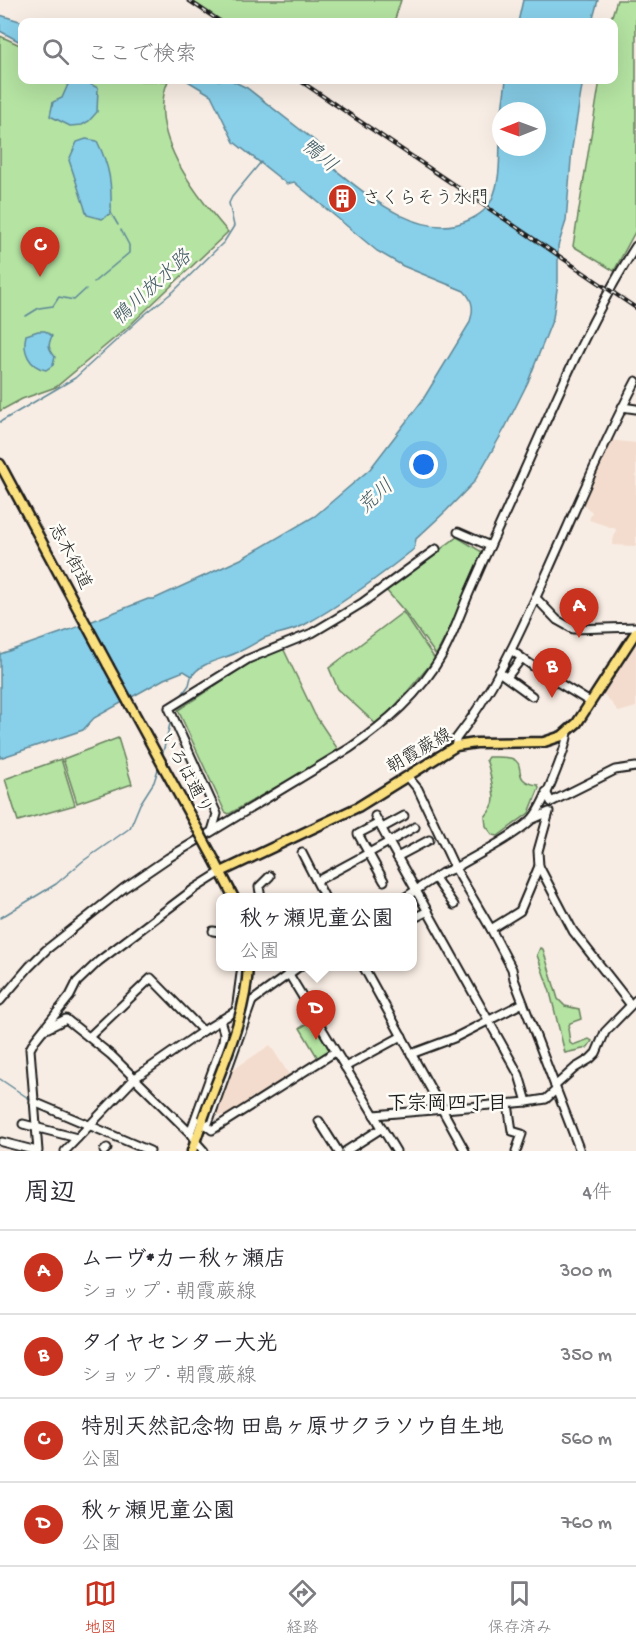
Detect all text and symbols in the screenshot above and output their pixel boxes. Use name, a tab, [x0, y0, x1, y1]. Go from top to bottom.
search box	[18, 18, 618, 84]
icon: search	[39, 35, 72, 68]
text: ここで検索	[87, 43, 197, 69]
north arrow	[492, 102, 546, 156]
water label: 鴨川	[295, 134, 342, 179]
building icon: さくらそう水門	[326, 183, 358, 215]
place label: さくらそう水門	[363, 189, 489, 210]
pin: C	[20, 228, 60, 277]
water label: 鴨川放水路	[107, 244, 198, 332]
your location	[409, 450, 438, 479]
water label: 荒川	[354, 475, 400, 520]
street label: 志木街道	[43, 520, 96, 594]
pin: A	[560, 588, 598, 638]
pin: B	[532, 648, 572, 698]
street label: 朝霞蕨線	[383, 724, 456, 779]
street label: いろは通り	[155, 729, 215, 819]
popup	[216, 893, 417, 971]
text: 秋ヶ瀬児童公園	[239, 908, 394, 934]
text: 公園	[239, 942, 279, 965]
pin: D	[296, 990, 336, 1040]
district label: 下宗岡四丁目	[387, 1092, 507, 1117]
text: 周辺	[24, 1180, 76, 1211]
text: 4件	[583, 1183, 612, 1206]
text: ムーヴ*カー秋ヶ瀬店	[81, 1248, 286, 1274]
text: A	[38, 1261, 49, 1284]
text: 300 m	[560, 1261, 612, 1284]
text: ショップ · 朝霞蕨線	[81, 1282, 256, 1305]
text: タイヤセンター大光	[81, 1332, 278, 1358]
text: B	[38, 1345, 49, 1368]
text: 350 m	[561, 1345, 612, 1368]
text: ショップ · 朝霞蕨線	[81, 1366, 256, 1389]
text: 特別天然記念物 田島ヶ原サクラソウ自生地	[81, 1416, 503, 1442]
text: C	[38, 1429, 49, 1452]
text: 560 m	[561, 1429, 612, 1452]
text: 公園	[81, 1450, 121, 1473]
text: 秋ヶ瀬児童公園	[81, 1500, 235, 1526]
text: D	[37, 1513, 50, 1536]
text: 760 m	[561, 1513, 612, 1536]
text: 公園	[81, 1534, 121, 1557]
tab: 地図	[84, 1577, 117, 1639]
tab: 経路	[286, 1577, 319, 1639]
tab: 保存済み	[488, 1577, 552, 1639]

